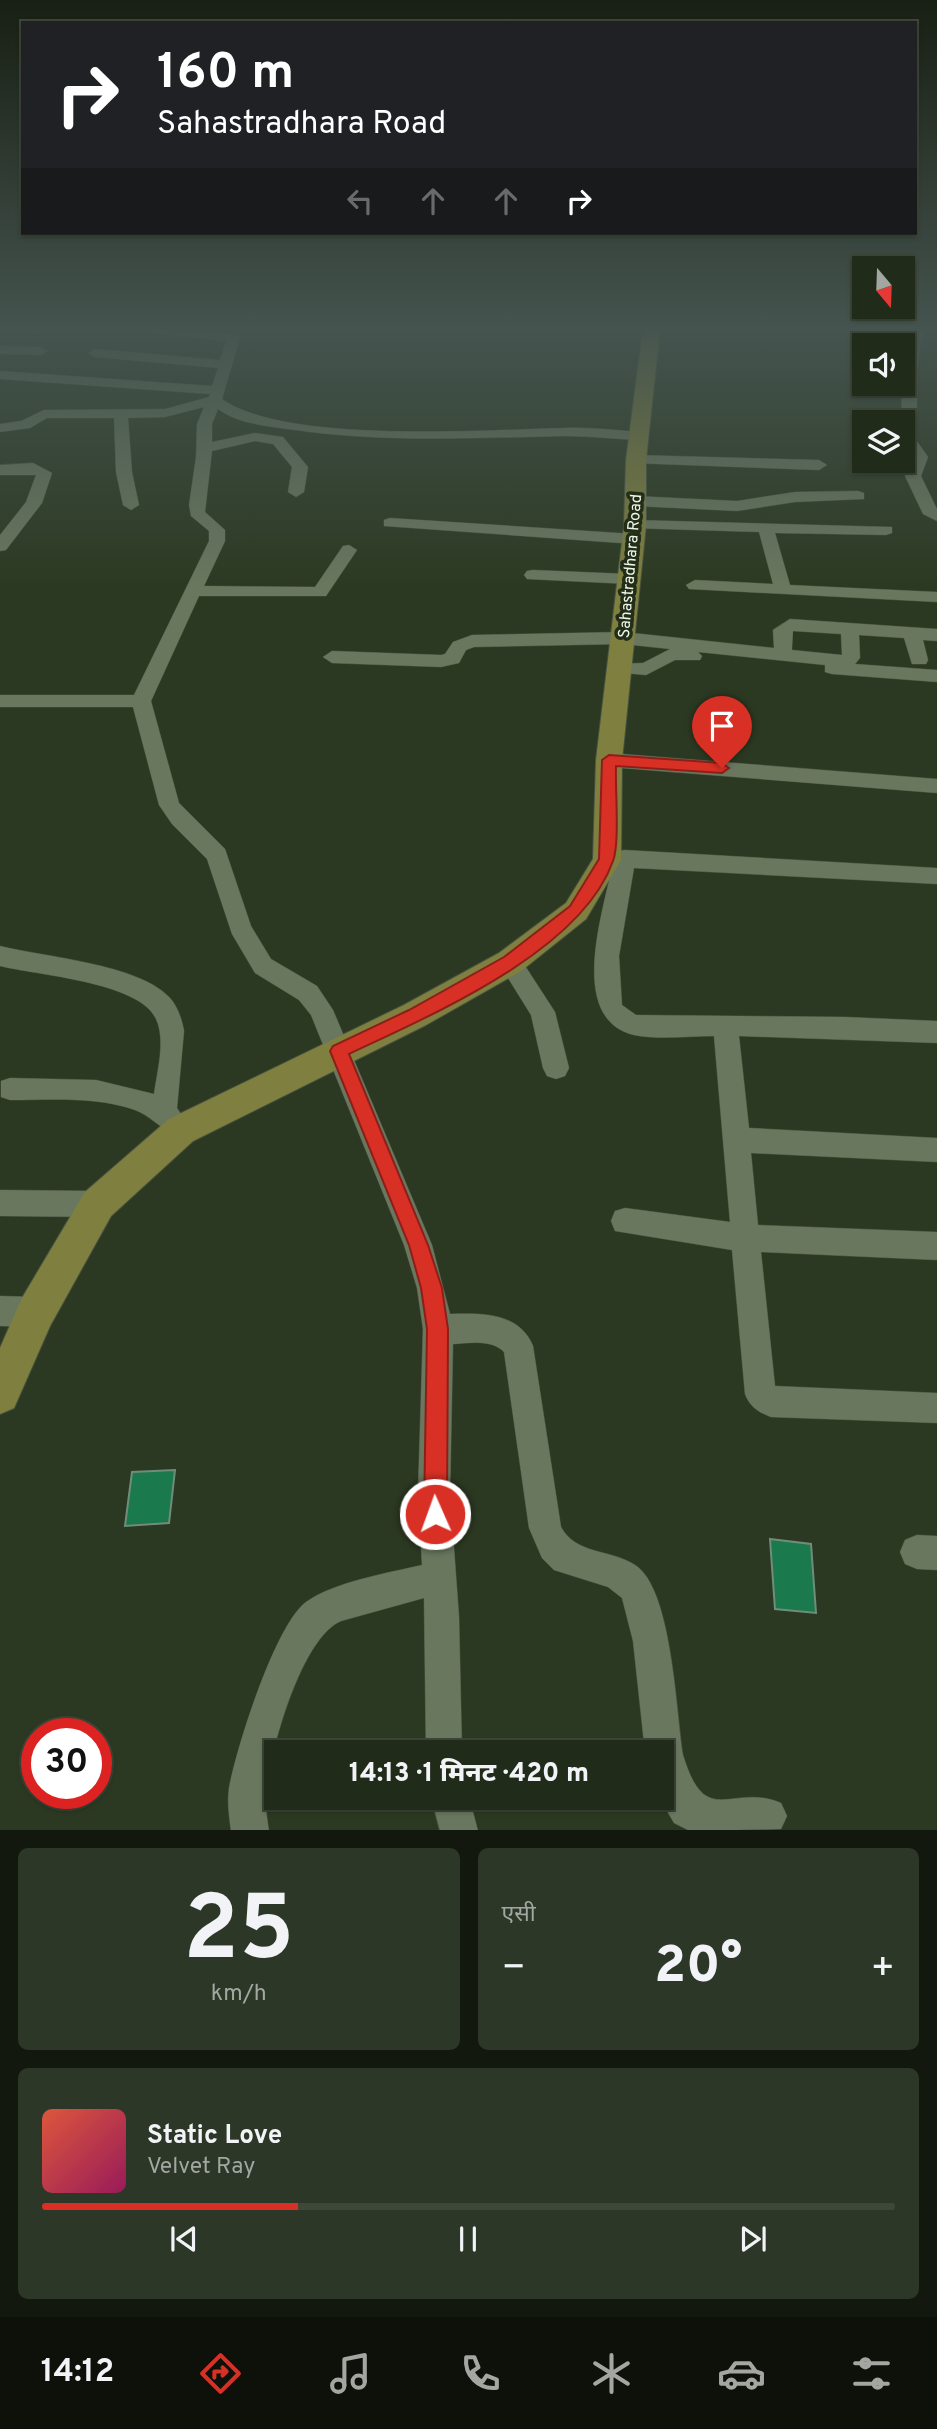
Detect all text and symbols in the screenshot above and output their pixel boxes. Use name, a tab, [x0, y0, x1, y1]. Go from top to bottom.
text: 160 m	[157, 44, 294, 106]
icon: right	[42, 49, 133, 140]
text: Sahastradhara Road	[157, 105, 446, 145]
icon: left	[341, 182, 379, 220]
icon: ahead	[414, 182, 452, 220]
icon: ahead	[487, 182, 525, 220]
icon: right	[560, 182, 598, 220]
north arrow	[852, 256, 915, 318]
map controls	[852, 256, 915, 473]
button: sound	[852, 333, 915, 396]
button: layers	[852, 410, 915, 473]
street label: Sahastradhara Road	[615, 493, 647, 639]
pin	[692, 696, 752, 768]
icon: arrive	[703, 707, 741, 745]
position arrow	[398, 1477, 472, 1551]
speed limit sign: 30	[21, 1718, 112, 1809]
text: 14:13 · 1 मिनट · 420 m	[349, 1758, 589, 1791]
text: 25	[183, 1877, 294, 1992]
text: एसी	[502, 1901, 536, 1930]
text: 20°	[654, 1935, 742, 2001]
text: −	[502, 1945, 526, 1994]
text: +	[870, 1945, 895, 1994]
text: km/h	[211, 1980, 267, 2009]
text: Static Love	[147, 2120, 282, 2153]
text: Velvet Ray	[147, 2153, 255, 2182]
icon: previous	[165, 2220, 203, 2258]
icon: pause	[449, 2220, 487, 2258]
icon: next	[734, 2220, 772, 2258]
icon: directions	[196, 2349, 245, 2398]
icon: music	[326, 2349, 375, 2398]
icon: phone	[456, 2349, 505, 2398]
icon: climate	[587, 2349, 636, 2398]
icon: car	[717, 2349, 766, 2398]
icon: filters	[847, 2349, 896, 2398]
text: 14:12	[41, 2353, 114, 2393]

